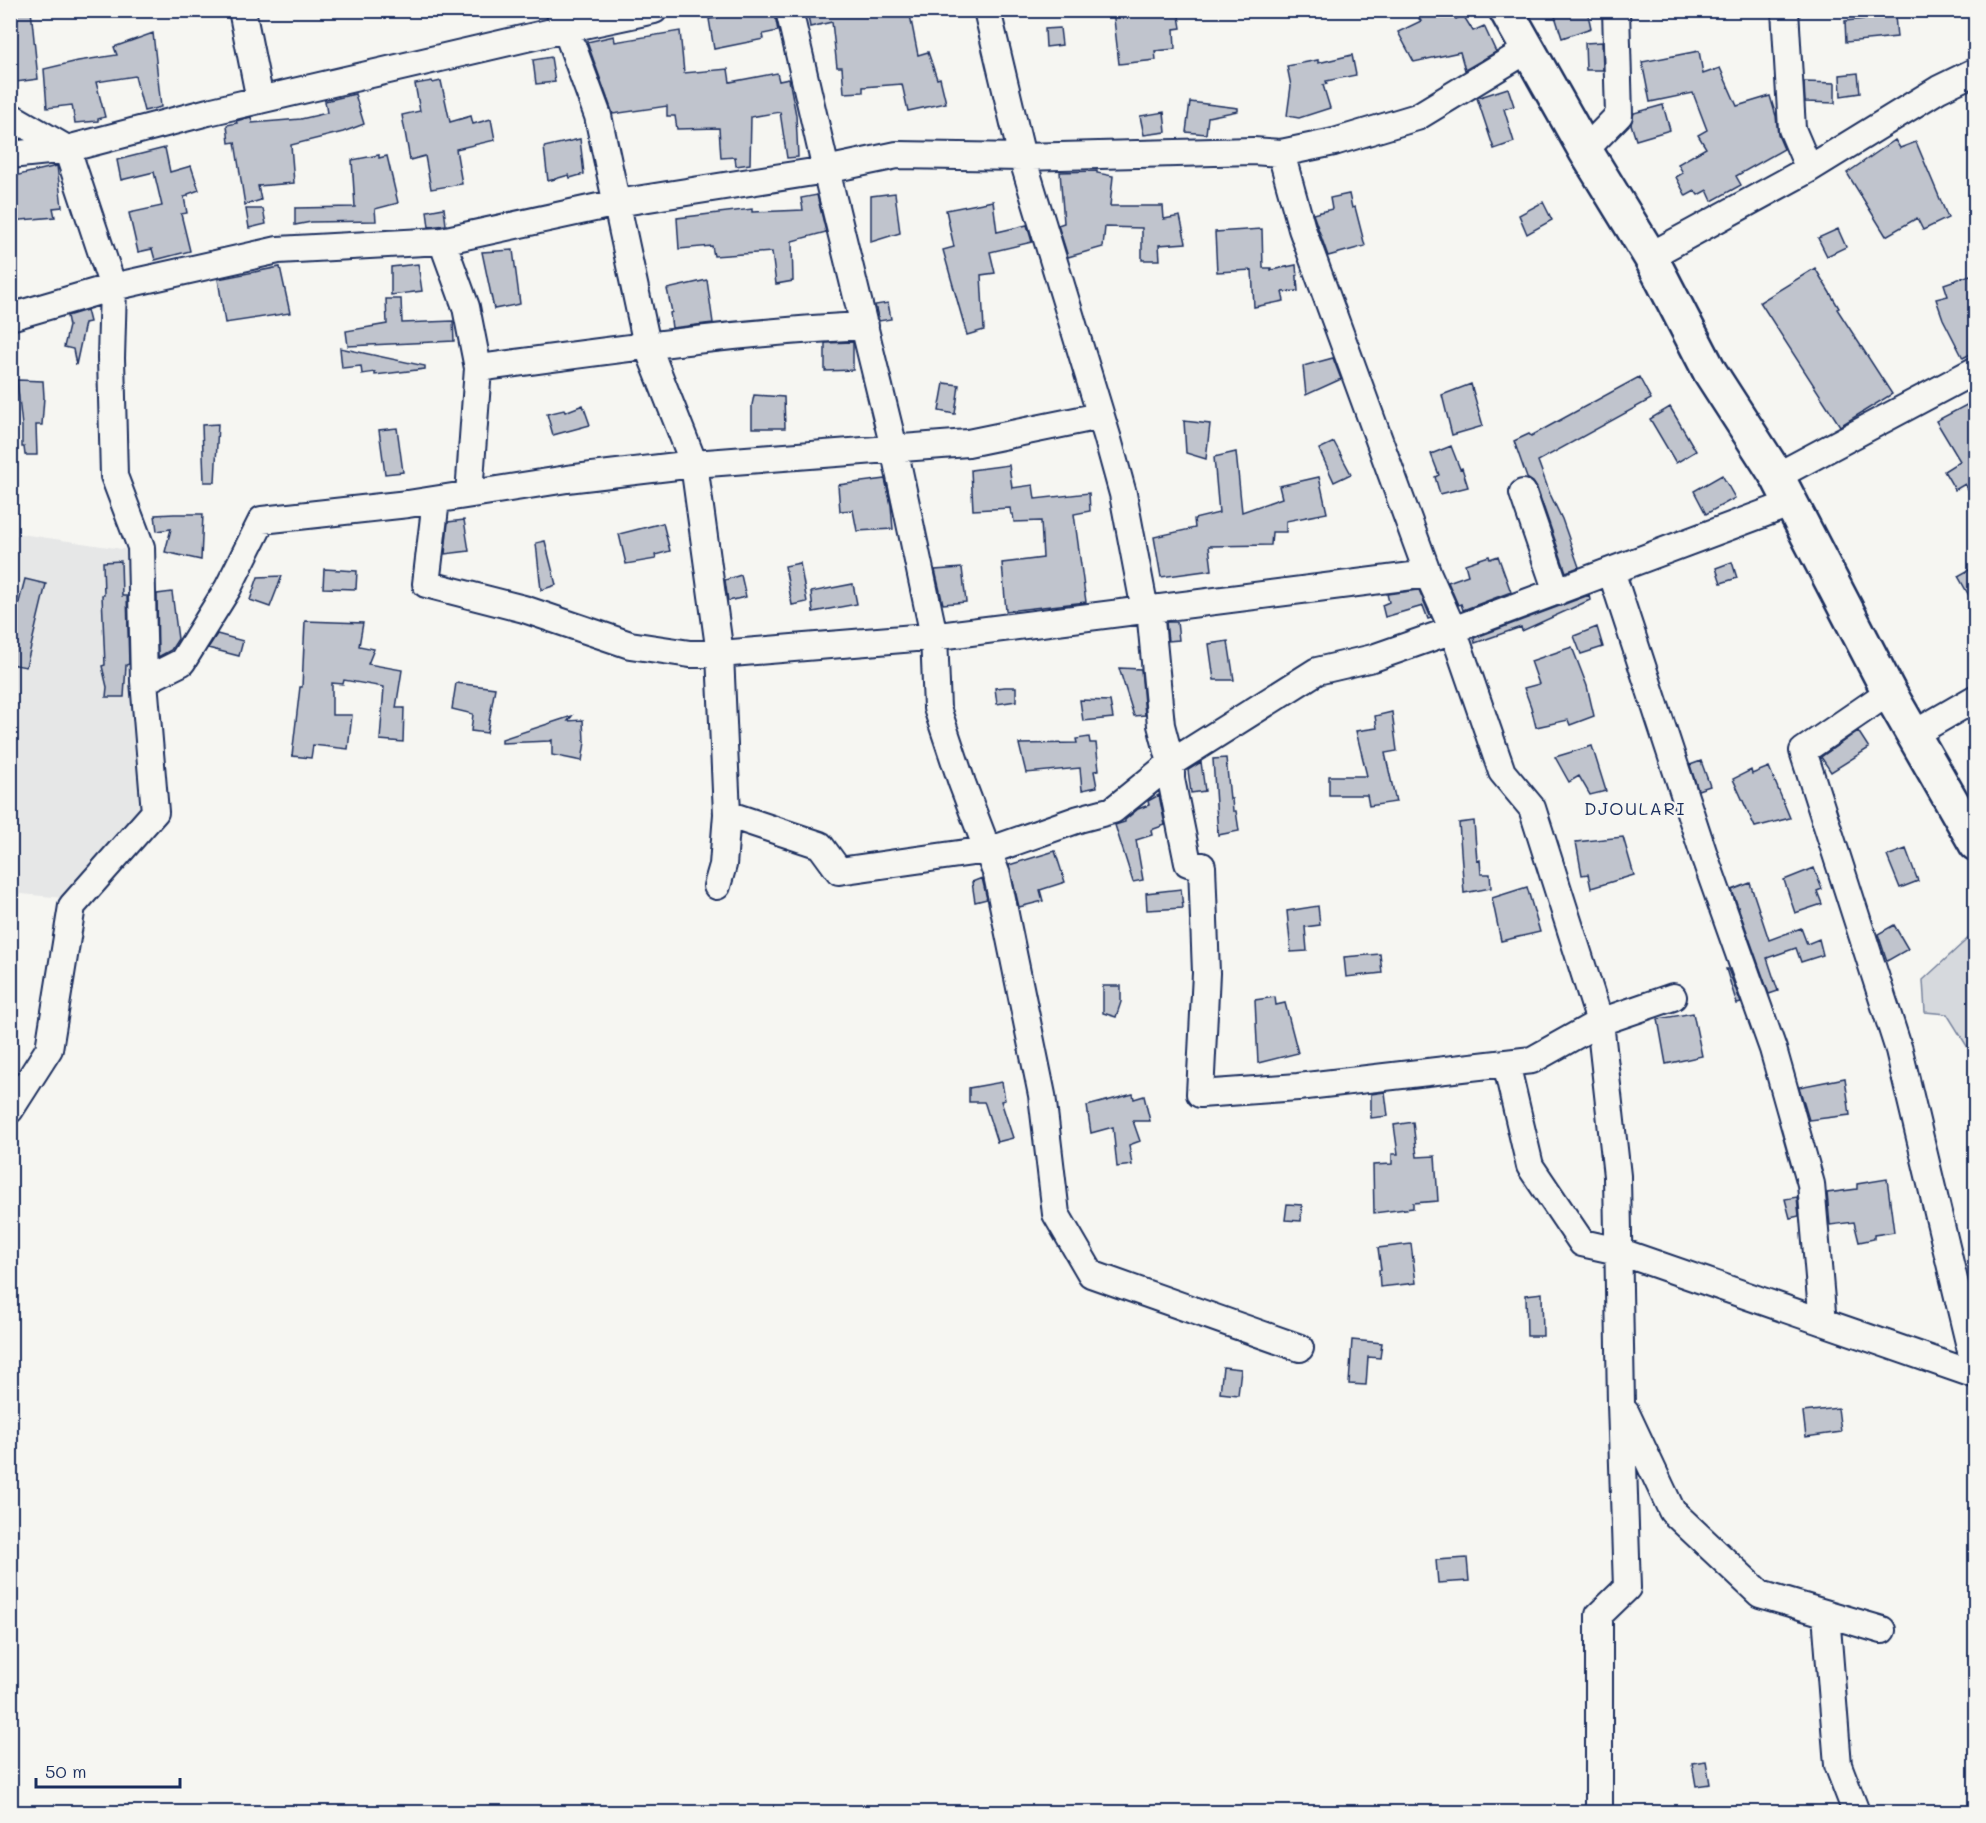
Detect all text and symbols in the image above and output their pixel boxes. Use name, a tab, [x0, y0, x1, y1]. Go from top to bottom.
district label: DJOULARI	[1584, 796, 1686, 820]
scale bar	[36, 1751, 180, 1789]
text: 50 m	[45, 1759, 87, 1783]

